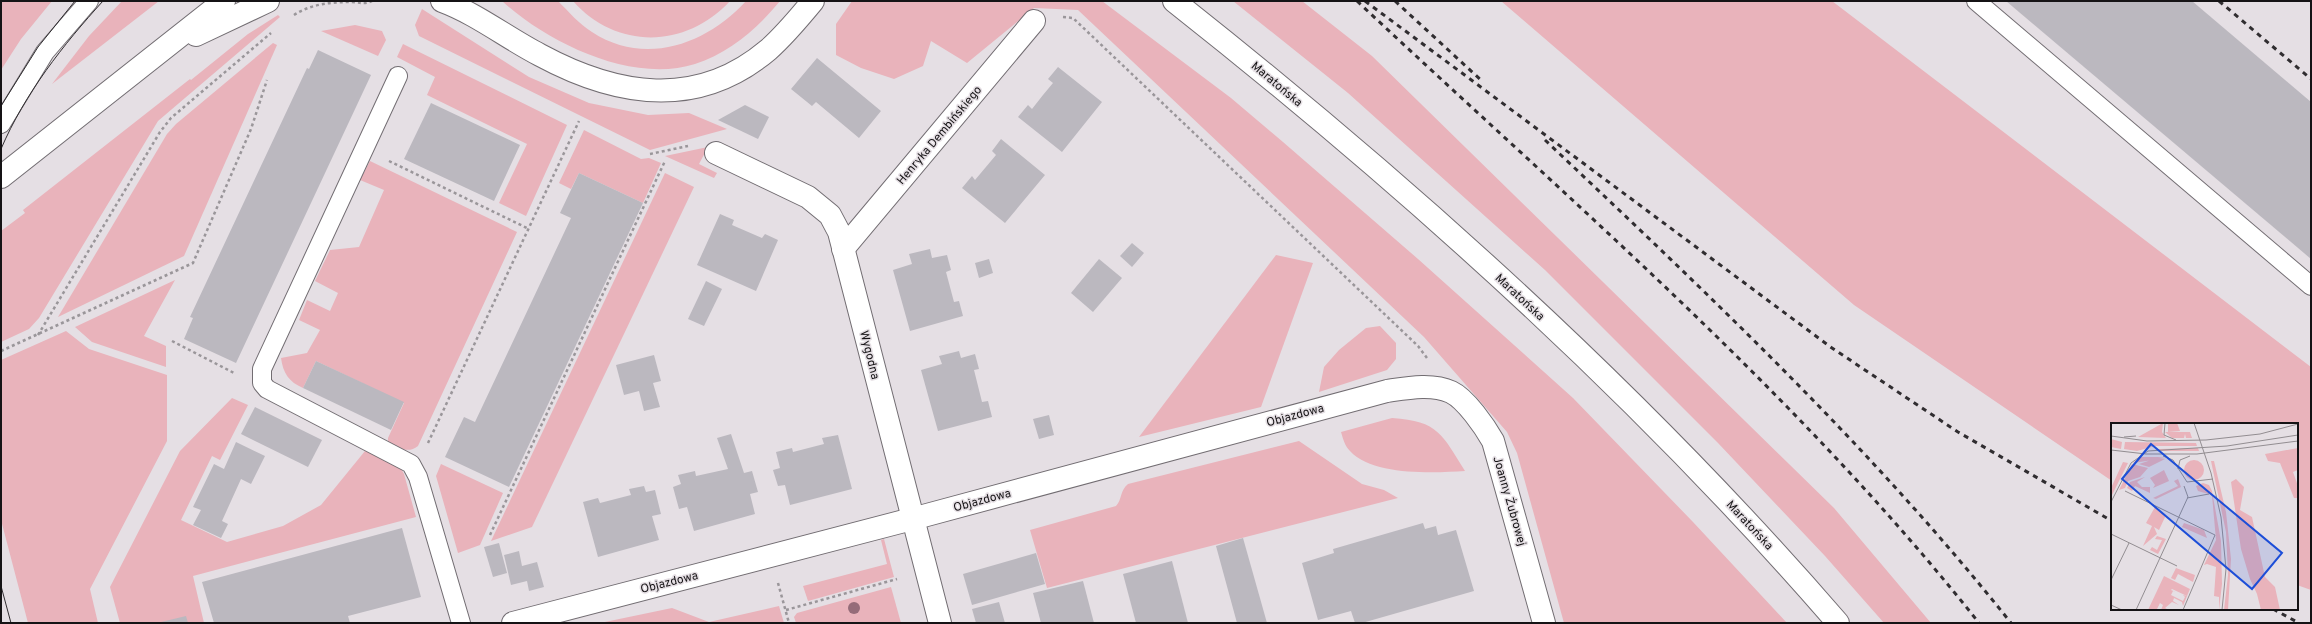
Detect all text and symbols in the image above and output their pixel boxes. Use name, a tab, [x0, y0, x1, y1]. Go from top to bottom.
street label: Maratońska	[1247, 59, 1305, 111]
street label: Henryka Dembińskiego	[894, 83, 986, 189]
street label: Maratońska	[1491, 271, 1548, 325]
street label: Wygodna	[855, 329, 883, 381]
street label: Objazdowa	[1265, 401, 1326, 431]
inset map	[2111, 423, 2298, 610]
street label: Joanny Żubrowej	[1489, 454, 1530, 548]
street label: Objazdowa	[952, 486, 1013, 516]
street label: Maratońska	[1722, 497, 1776, 554]
street label: Objazdowa	[639, 568, 700, 598]

